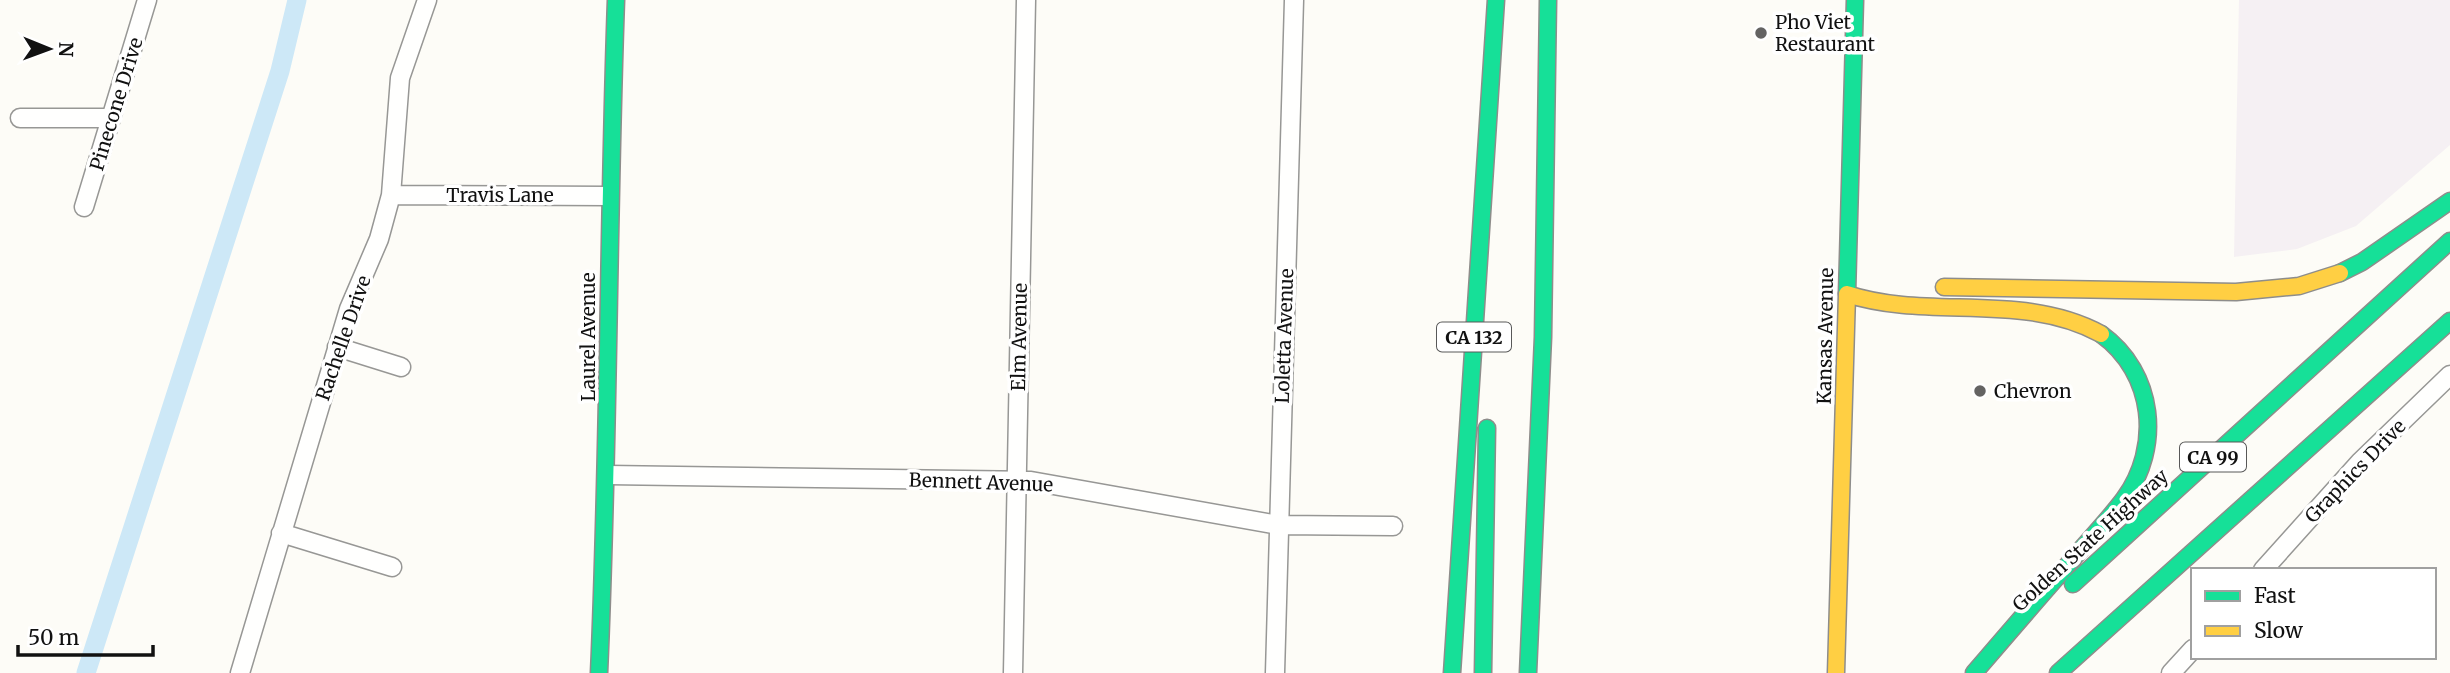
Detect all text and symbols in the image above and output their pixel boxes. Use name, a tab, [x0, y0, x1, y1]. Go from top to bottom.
place label: Pho Viet Restaurant	[1775, 10, 1876, 56]
north arrow	[14, 14, 84, 84]
marker: Pho Viet Restaurant	[1753, 25, 1769, 41]
street label: Pinecone Drive	[84, 34, 148, 173]
text: N	[54, 42, 78, 57]
street label: Travis Lane	[446, 183, 554, 207]
street label: Kansas Avenue	[1812, 267, 1838, 405]
street label: Loletta Avenue	[1270, 268, 1298, 404]
street label: Rachelle Drive	[310, 272, 376, 404]
street label: Laurel Avenue	[576, 272, 600, 402]
street label: Elm Avenue	[1006, 283, 1032, 391]
road number: CA 132	[1437, 323, 1511, 352]
place label: Chevron	[1994, 379, 2072, 403]
marker: Chevron	[1972, 383, 1988, 399]
street label: Graphics Drive	[2300, 414, 2410, 528]
road number: CA 99	[2180, 443, 2246, 472]
street label: Golden State Highway	[2007, 464, 2173, 616]
street label: Bennett Avenue	[908, 467, 1054, 497]
legend	[2191, 568, 2436, 659]
text: Fast	[2254, 582, 2296, 609]
scale bar	[18, 614, 152, 658]
text: Slow	[2254, 617, 2303, 644]
text: 50 m	[28, 624, 79, 651]

